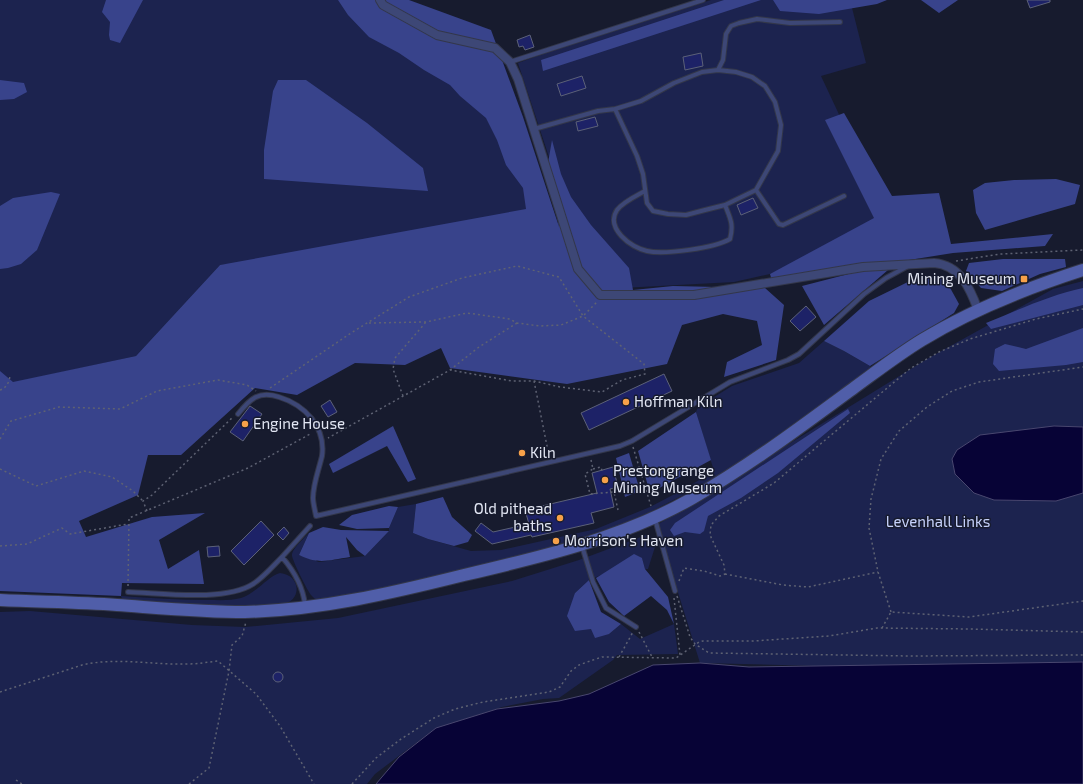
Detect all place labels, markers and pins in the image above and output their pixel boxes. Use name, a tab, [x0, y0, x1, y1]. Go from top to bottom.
place label: Mining Museum	[907, 269, 1016, 287]
marker: Mining Museum	[1019, 274, 1029, 284]
place label: Hoffman Kiln	[634, 392, 722, 410]
marker: Hoffman Kiln	[621, 397, 631, 407]
place label: Engine House	[253, 414, 345, 432]
marker: Engine House	[240, 419, 250, 429]
place label: Kiln	[530, 443, 556, 461]
marker: Kiln	[517, 448, 527, 458]
place label: Prestongrange Mining Museum	[613, 461, 722, 496]
marker: Prestongrange Mining Museum	[600, 475, 610, 485]
place label: Old pithead baths	[474, 499, 552, 534]
marker: Old pithead baths	[555, 513, 565, 523]
place label: Morrison's Haven	[564, 531, 683, 549]
marker: Morrison's Haven	[551, 536, 561, 546]

